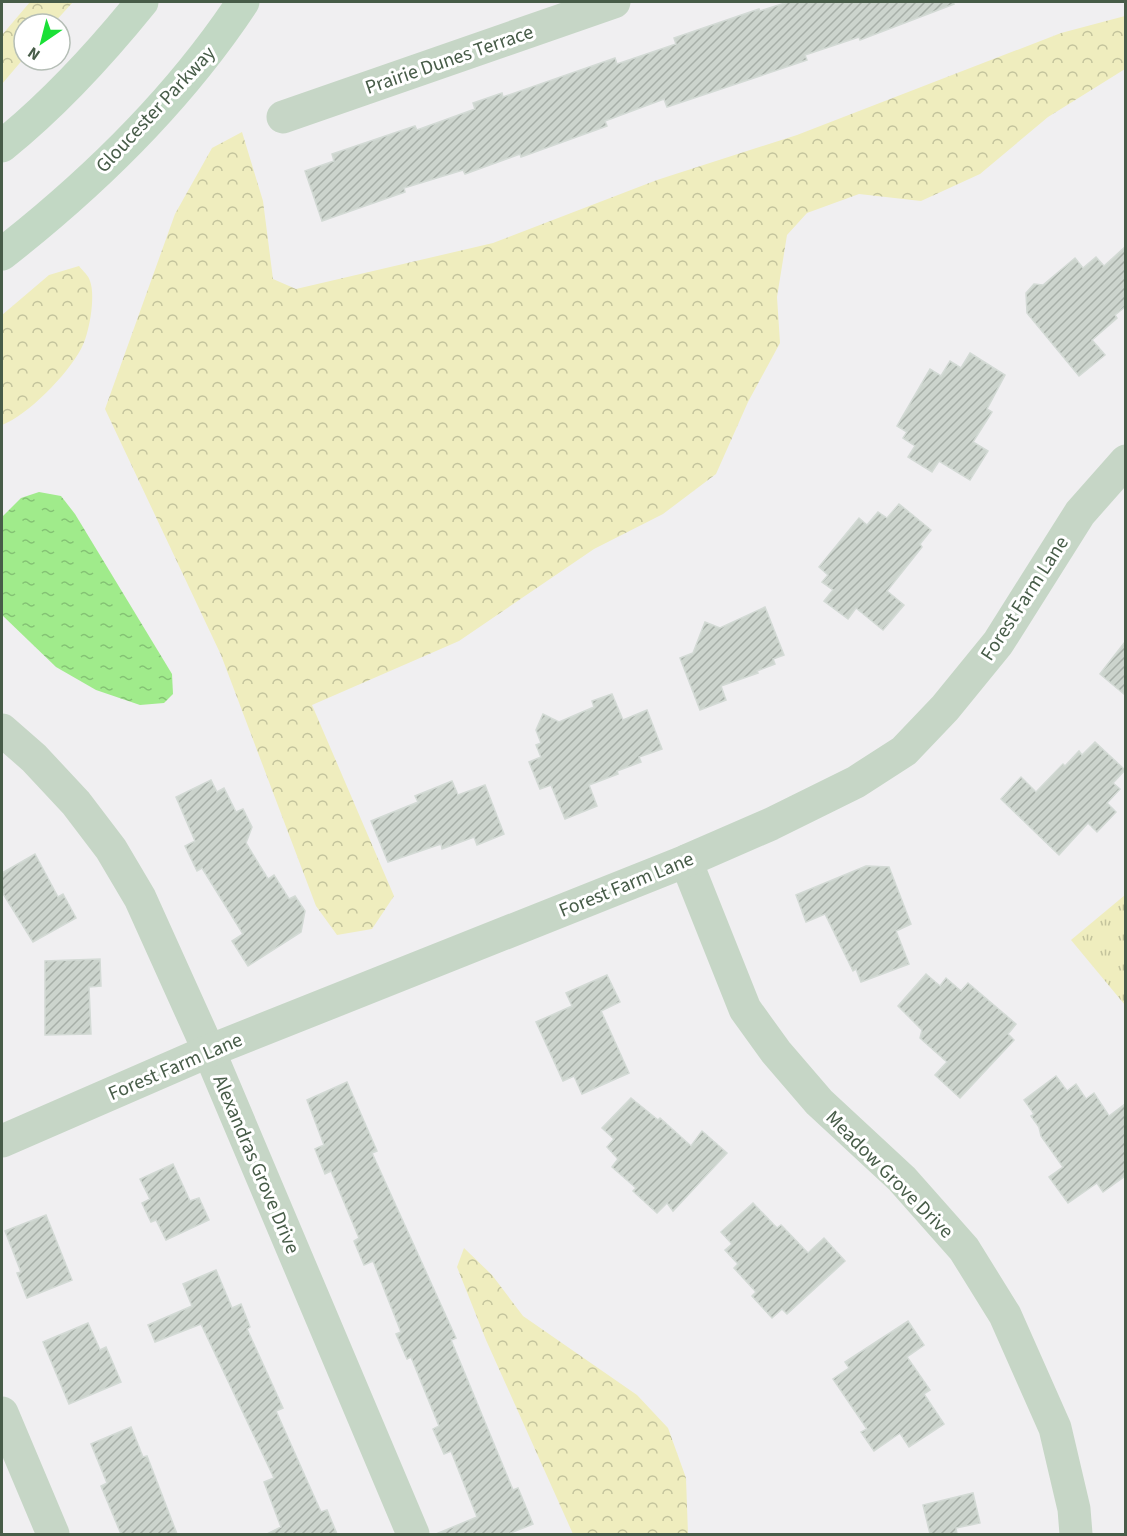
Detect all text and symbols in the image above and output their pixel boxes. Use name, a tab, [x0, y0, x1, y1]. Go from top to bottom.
north arrow	[12, 12, 72, 72]
street label: Prairie Dunes Terrace	[361, 18, 537, 102]
street label: Gloucester Parkway	[90, 40, 222, 179]
text: N	[23, 41, 45, 66]
street label: Forest Farm Lane	[974, 531, 1076, 666]
street label: Forest Farm Lane	[555, 845, 698, 925]
street label: Forest Farm Lane	[104, 1026, 247, 1108]
street label: Alexandras Grove Drive	[206, 1071, 306, 1258]
street label: Meadow Grove Drive	[819, 1104, 960, 1245]

